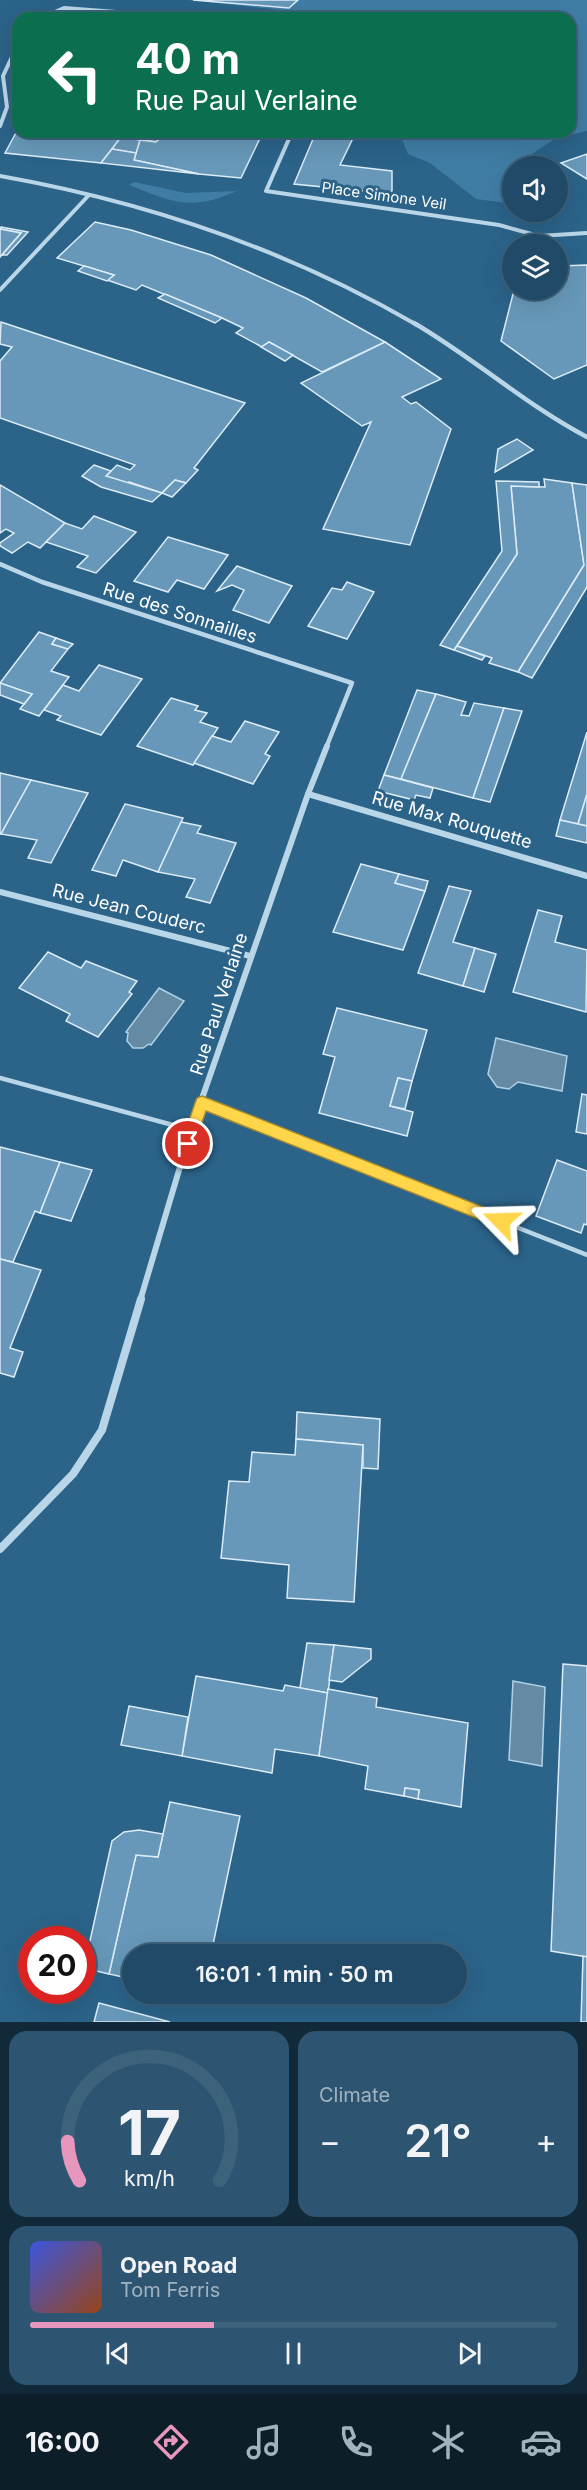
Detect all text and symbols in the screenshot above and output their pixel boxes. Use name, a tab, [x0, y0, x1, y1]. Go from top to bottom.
text: 40 m	[135, 33, 240, 84]
icon: left	[36, 36, 114, 114]
text: Rue Paul Verlaine	[135, 84, 358, 117]
map controls	[502, 156, 568, 300]
button: sound	[502, 156, 568, 222]
street label: Place Simone Veil	[320, 177, 448, 214]
button: layers	[502, 234, 568, 300]
street label: Rue des Sonnailles	[101, 578, 260, 647]
street label: Rue Max Rouquette	[370, 787, 535, 852]
street label: Rue Jean Couderc	[50, 879, 208, 938]
street label: Rue Paul Verlaine	[186, 930, 251, 1078]
pin	[162, 1118, 213, 1169]
icon: arrive	[171, 1127, 204, 1160]
position arrow	[469, 1189, 533, 1253]
speed limit sign: 20	[18, 1926, 96, 2004]
text: 16:01 · 1 min · 50 m	[196, 1961, 393, 1987]
text: Climate	[319, 2083, 390, 2107]
text: 17	[117, 2095, 181, 2170]
text: 21°	[404, 2113, 472, 2168]
text: −	[319, 2121, 341, 2161]
text: +	[535, 2121, 557, 2161]
text: km/h	[124, 2165, 174, 2191]
text: Open Road	[120, 2252, 237, 2278]
text: Tom Ferris	[120, 2278, 220, 2302]
icon: previous	[101, 2337, 134, 2370]
icon: pause	[277, 2337, 310, 2370]
icon: next	[453, 2337, 486, 2370]
icon: directions	[150, 2421, 192, 2463]
icon: music	[243, 2421, 285, 2463]
icon: phone	[335, 2421, 377, 2463]
icon: climate	[427, 2421, 469, 2463]
icon: car	[520, 2421, 562, 2463]
text: 16:00	[25, 2426, 100, 2459]

